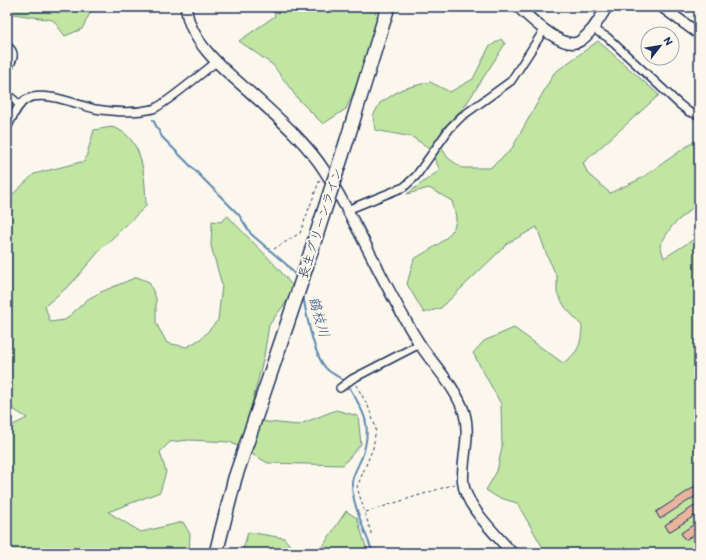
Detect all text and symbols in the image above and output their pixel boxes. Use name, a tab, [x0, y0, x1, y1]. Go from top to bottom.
north arrow	[640, 26, 680, 66]
text: N	[661, 35, 676, 48]
street label: 長生グリーンライン	[295, 166, 345, 280]
water label: 鶴枝川	[305, 294, 333, 340]

